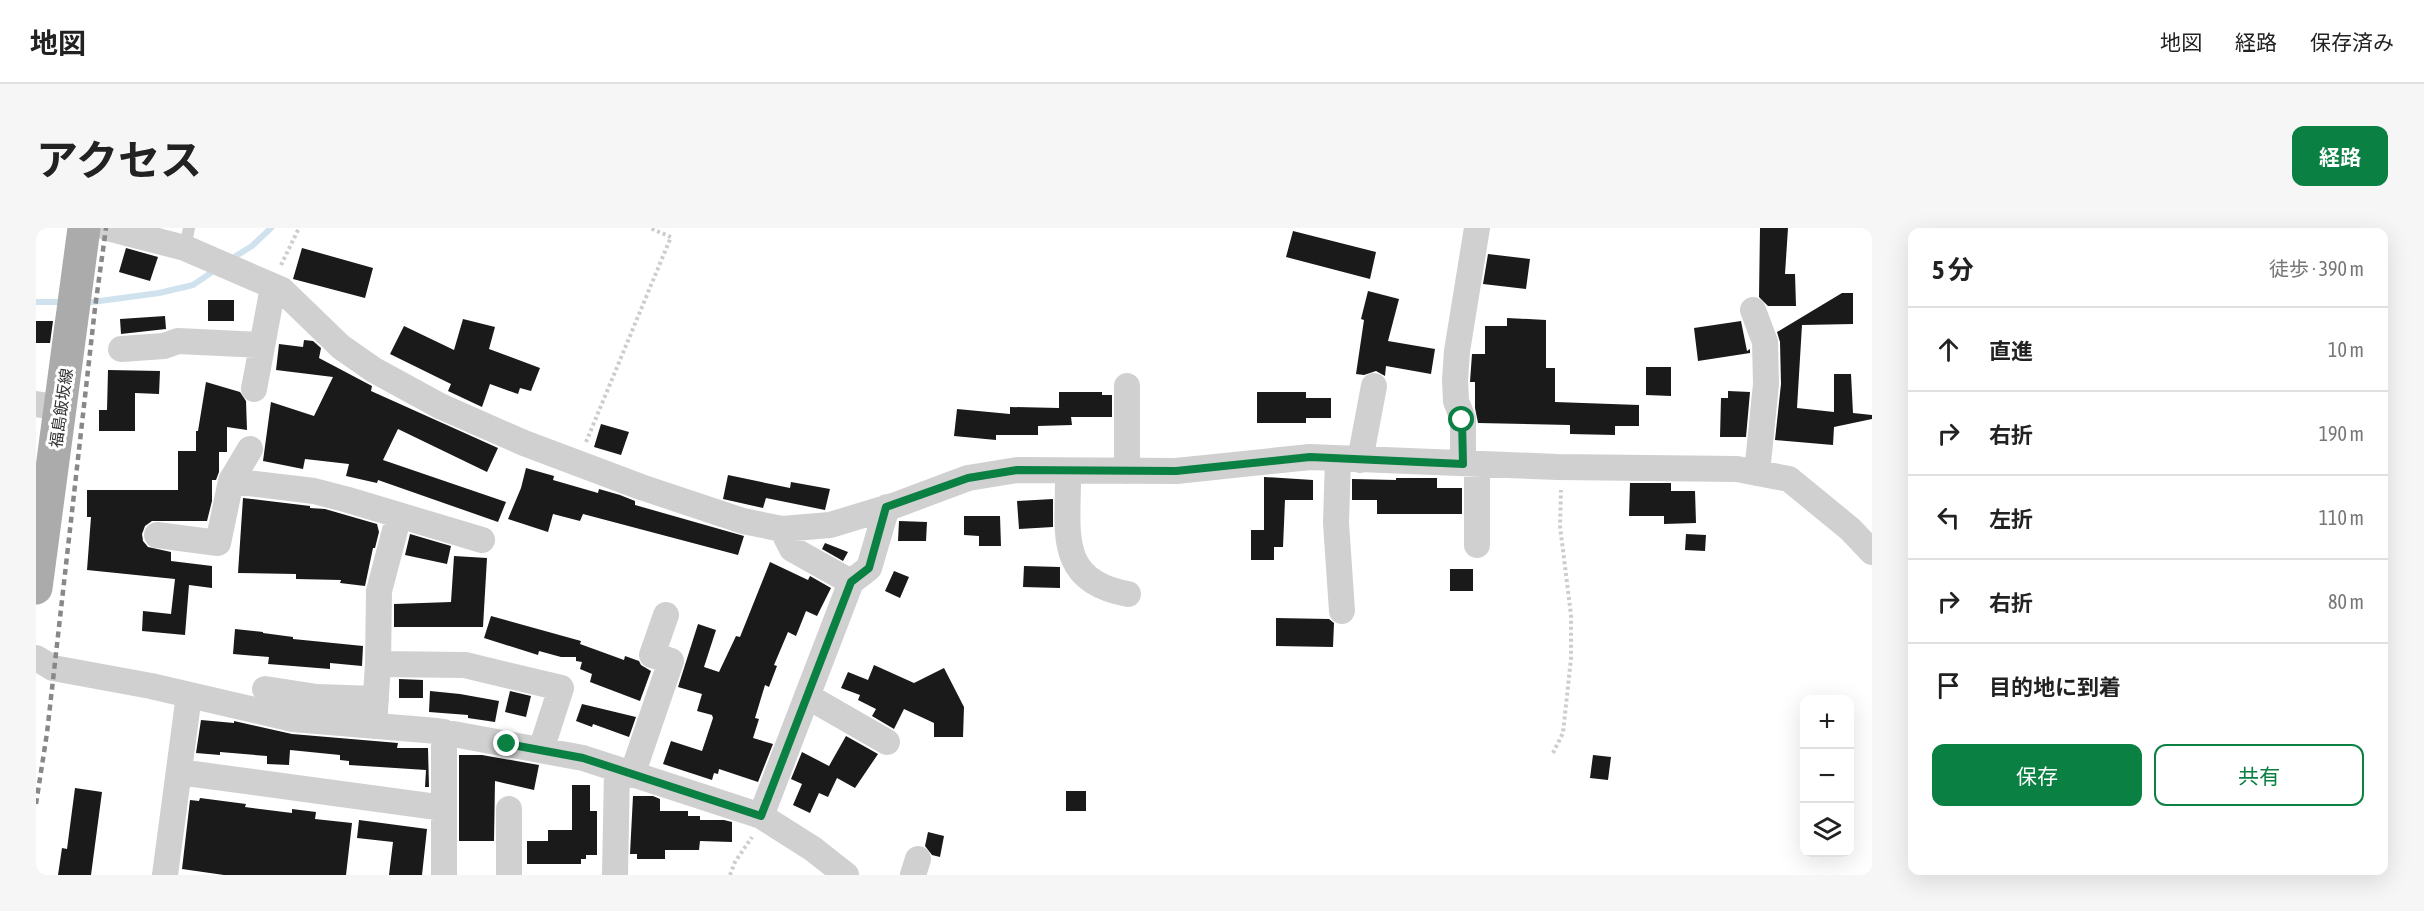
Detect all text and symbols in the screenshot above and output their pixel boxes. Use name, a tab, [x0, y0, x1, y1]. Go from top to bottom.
text: 地図	[30, 27, 86, 59]
text: 地図	[2160, 30, 2202, 54]
text: 経路	[2235, 30, 2277, 54]
text: 保存済み	[2310, 30, 2394, 54]
button: 経路	[2292, 126, 2388, 186]
text: アクセス	[36, 136, 202, 184]
text: 5 分	[1932, 255, 1974, 285]
text: 徒歩 · 390 m	[2269, 257, 2364, 280]
icon: ahead	[1932, 333, 1965, 366]
text: 直進	[1989, 338, 2033, 364]
text: 10 m	[2328, 338, 2364, 361]
street label: 福島飯坂線	[47, 367, 75, 449]
route start	[1448, 406, 1474, 432]
icon: right	[1932, 417, 1965, 450]
text: 右折	[1989, 422, 2033, 448]
text: 190 m	[2319, 422, 2364, 445]
icon: left	[1932, 501, 1965, 534]
text: 左折	[1989, 506, 2033, 532]
text: 110 m	[2319, 506, 2364, 529]
icon: right	[1932, 585, 1965, 618]
text: 右折	[1989, 590, 2033, 616]
text: 80 m	[2328, 590, 2364, 613]
icon: arrive	[1932, 669, 1965, 702]
text: 目的地に到着	[1989, 674, 2121, 700]
map controls	[1800, 695, 1854, 857]
button: +	[1800, 695, 1854, 749]
route end	[493, 730, 519, 756]
button: 保存	[1932, 744, 2142, 806]
button: 共有	[2154, 744, 2364, 806]
button: −	[1800, 749, 1854, 803]
button: layers	[1800, 803, 1854, 857]

